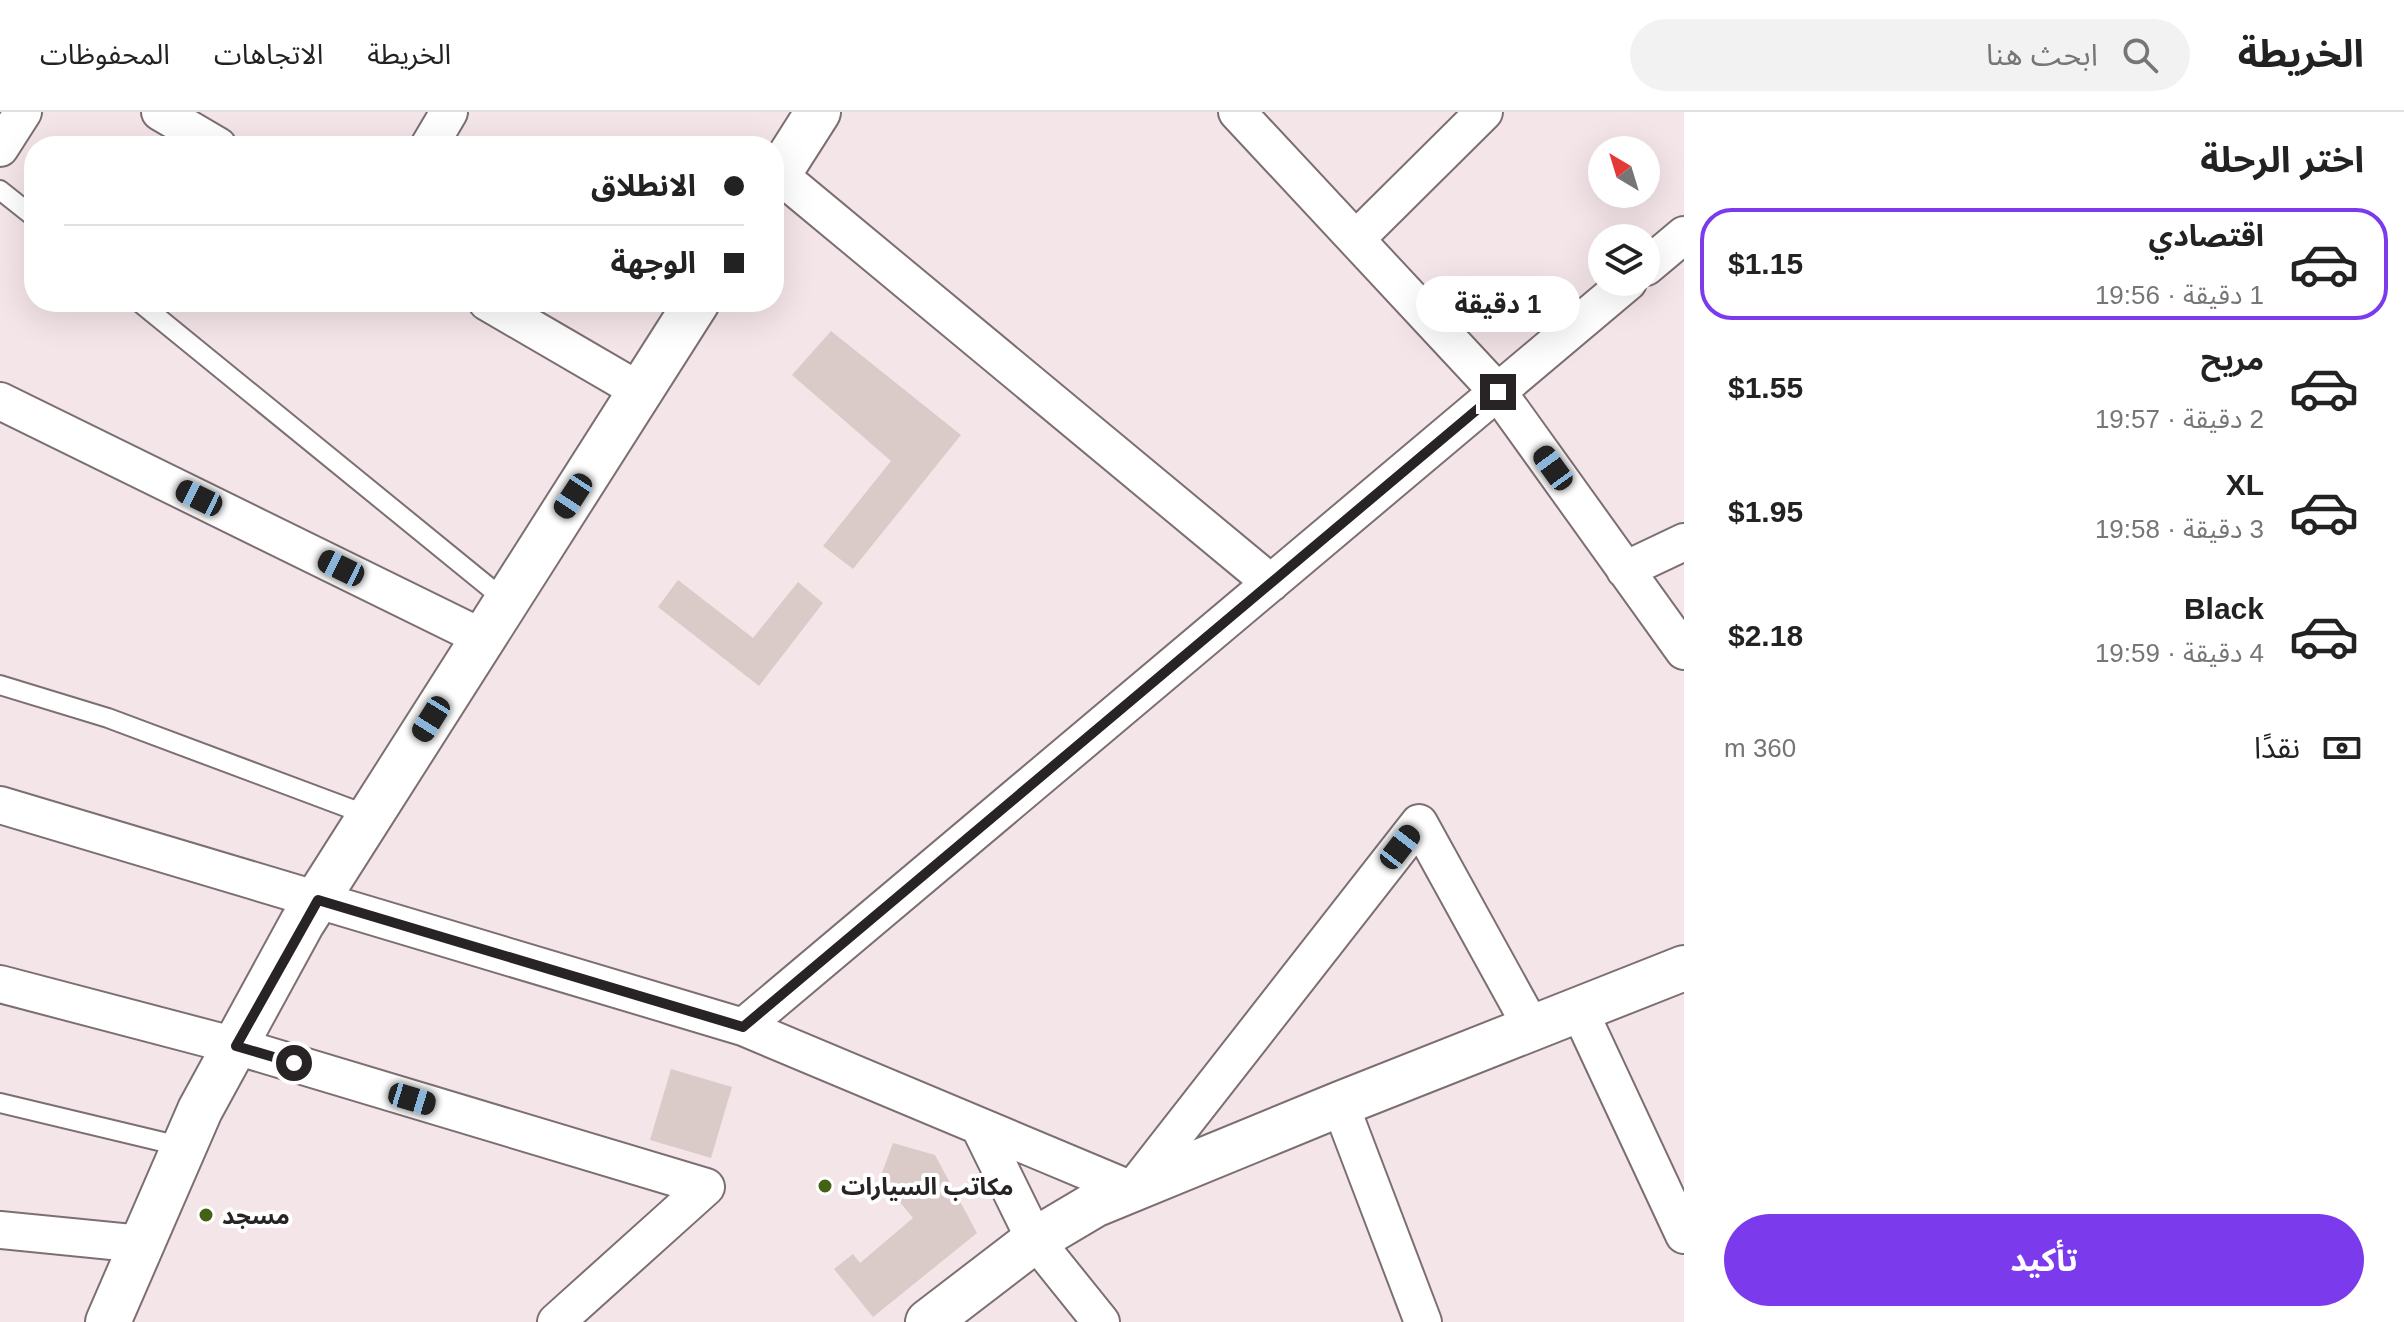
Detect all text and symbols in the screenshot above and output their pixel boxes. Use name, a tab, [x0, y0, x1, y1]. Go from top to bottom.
search box	[1630, 19, 2190, 91]
icon: search	[2118, 33, 2162, 77]
text: الخريطة	[2238, 33, 2364, 75]
text: ابحث هنا	[1986, 38, 2098, 71]
text: المحفوظات	[40, 39, 170, 70]
text: الاتجاهات	[214, 39, 323, 70]
text: الخريطة	[367, 39, 451, 70]
north arrow	[1588, 136, 1660, 208]
map controls	[1588, 136, 1660, 296]
text: اختر الرحلة	[2200, 139, 2364, 180]
text: الانطلاق	[591, 169, 696, 202]
text: اقتصادي	[2149, 219, 2264, 252]
button: layers	[1588, 224, 1660, 296]
icon: car	[2288, 228, 2360, 300]
text: الوجهة	[611, 246, 696, 279]
text: $1.15	[1728, 247, 1803, 280]
callout: 1 دقيقة	[1416, 276, 1580, 332]
text: 1 دقيقة · 19:56	[2095, 280, 2264, 310]
text: 1 دقيقة	[1454, 289, 1542, 319]
text: مريح	[2201, 343, 2264, 376]
icon: car	[2288, 352, 2360, 424]
text: $1.55	[1728, 371, 1803, 404]
route end	[1480, 374, 1516, 410]
text: 2 دقيقة · 19:57	[2095, 404, 2264, 434]
car	[1529, 442, 1577, 494]
text: XL	[2226, 468, 2264, 501]
car	[550, 469, 596, 523]
icon: car	[2288, 476, 2360, 548]
car	[172, 477, 226, 519]
text: $1.95	[1728, 495, 1803, 528]
text: 3 دقيقة · 19:58	[2095, 514, 2264, 544]
car	[314, 547, 368, 589]
text: Black	[2184, 592, 2264, 625]
icon: car	[2288, 600, 2360, 672]
text: $2.18	[1728, 619, 1803, 652]
text: 4 دقيقة · 19:59	[2095, 638, 2264, 668]
car	[408, 692, 454, 746]
icon: cash	[2320, 726, 2364, 770]
text: نقدًا	[2254, 731, 2300, 764]
text: 360 m	[1724, 733, 1796, 763]
car	[1376, 821, 1424, 873]
route start	[276, 1045, 312, 1081]
car	[386, 1081, 438, 1117]
place label: مكاتب السيارات	[841, 1173, 1013, 1201]
marker: مكاتب السيارات	[816, 1177, 834, 1195]
place label: مسجد	[222, 1202, 290, 1229]
marker: مسجد	[197, 1206, 215, 1224]
button: تأكيد	[1724, 1214, 2364, 1306]

